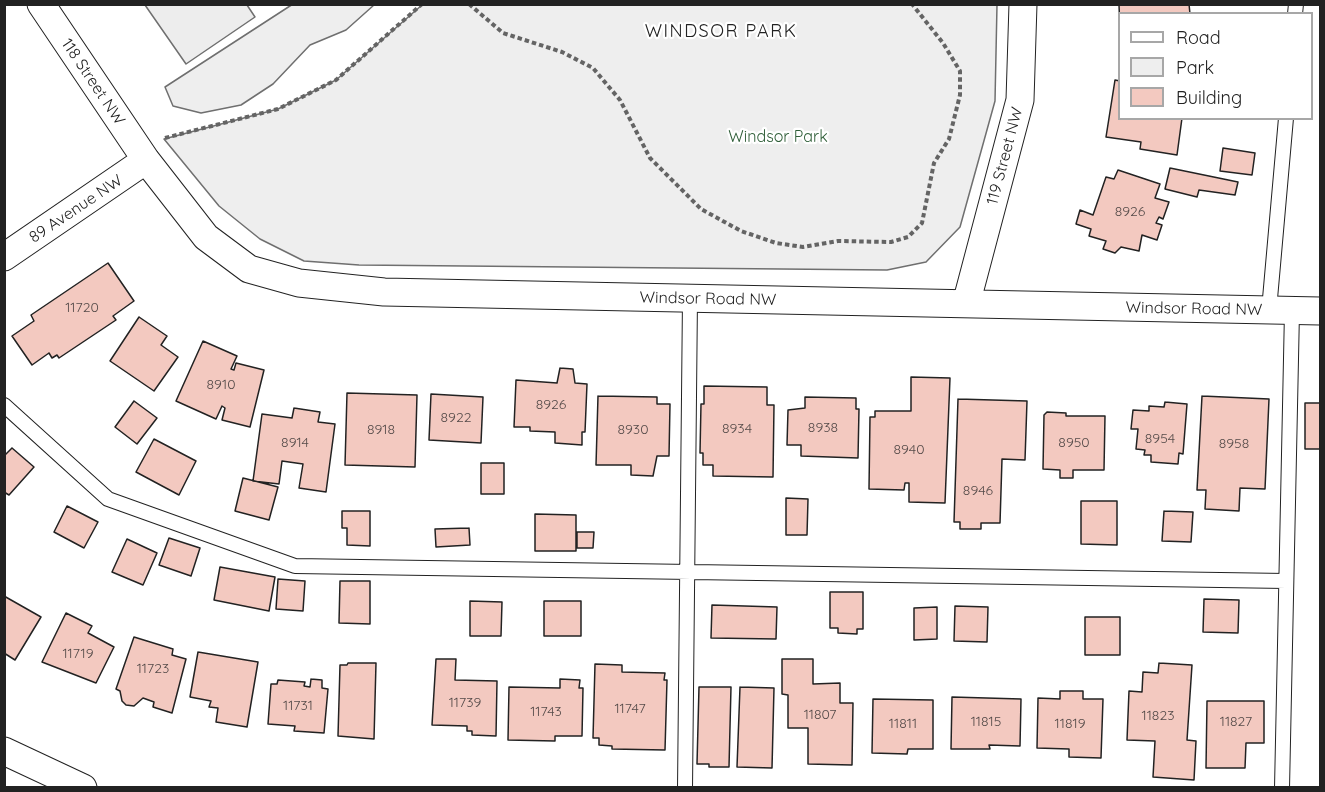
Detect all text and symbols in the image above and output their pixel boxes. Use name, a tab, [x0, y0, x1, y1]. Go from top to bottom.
legend	[1118, 12, 1313, 120]
district label: WINDSOR PARK	[645, 21, 797, 43]
text: Road	[1176, 26, 1221, 49]
street label: 118 Street NW	[57, 35, 129, 129]
text: Park	[1176, 56, 1214, 79]
text: Building	[1176, 86, 1242, 109]
street label: 119 Street NW	[983, 105, 1027, 207]
park label: Windsor Park	[728, 127, 828, 147]
street label: 89 Avenue NW	[26, 171, 126, 247]
house number: 8926	[1115, 204, 1145, 220]
street label: Windsor Road NW	[639, 288, 777, 310]
street label: Windsor Road NW	[1125, 298, 1263, 320]
house number: 11720	[65, 300, 99, 316]
house number: 8910	[207, 377, 235, 393]
house number: 8926	[536, 397, 566, 413]
house number: 8922	[441, 410, 471, 426]
house number: 8938	[808, 420, 838, 436]
house number: 8934	[722, 421, 752, 437]
house number: 8918	[367, 422, 395, 438]
house number: 8930	[617, 422, 649, 438]
house number: 8954	[1145, 431, 1175, 447]
house number: 8914	[281, 435, 309, 451]
house number: 8950	[1058, 435, 1090, 451]
house number: 8958	[1219, 436, 1249, 452]
house number: 8940	[893, 442, 925, 458]
house number: 8946	[963, 483, 993, 499]
house number: 11719	[62, 646, 94, 662]
house number: 11723	[137, 661, 169, 677]
house number: 11739	[449, 695, 481, 711]
house number: 11731	[283, 698, 313, 714]
house number: 11747	[614, 701, 646, 717]
house number: 11743	[530, 704, 562, 720]
house number: 11807	[804, 707, 836, 723]
house number: 11823	[1141, 708, 1175, 724]
house number: 11815	[971, 714, 1001, 730]
house number: 11827	[1220, 714, 1252, 730]
house number: 11811	[889, 716, 917, 732]
house number: 11819	[1055, 716, 1085, 732]

